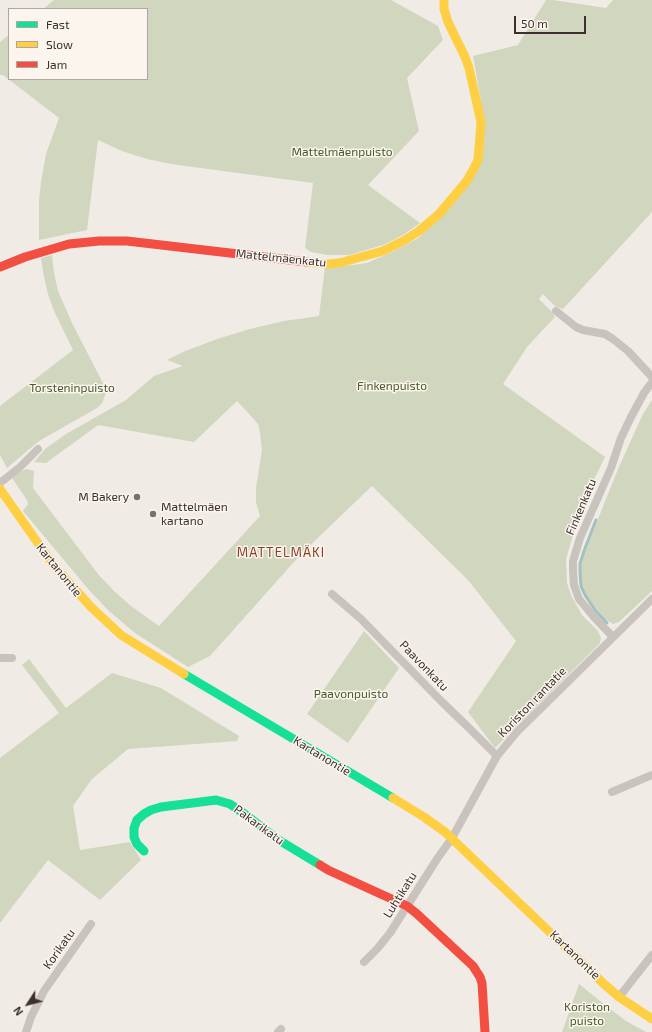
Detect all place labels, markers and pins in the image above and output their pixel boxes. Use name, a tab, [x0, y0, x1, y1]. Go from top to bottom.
place label: M Bakery	[78, 490, 129, 504]
marker: M Bakery	[132, 492, 142, 502]
place label: Mattelmäen kartano	[161, 500, 228, 528]
marker: Mattelmäen kartano	[148, 509, 158, 519]

